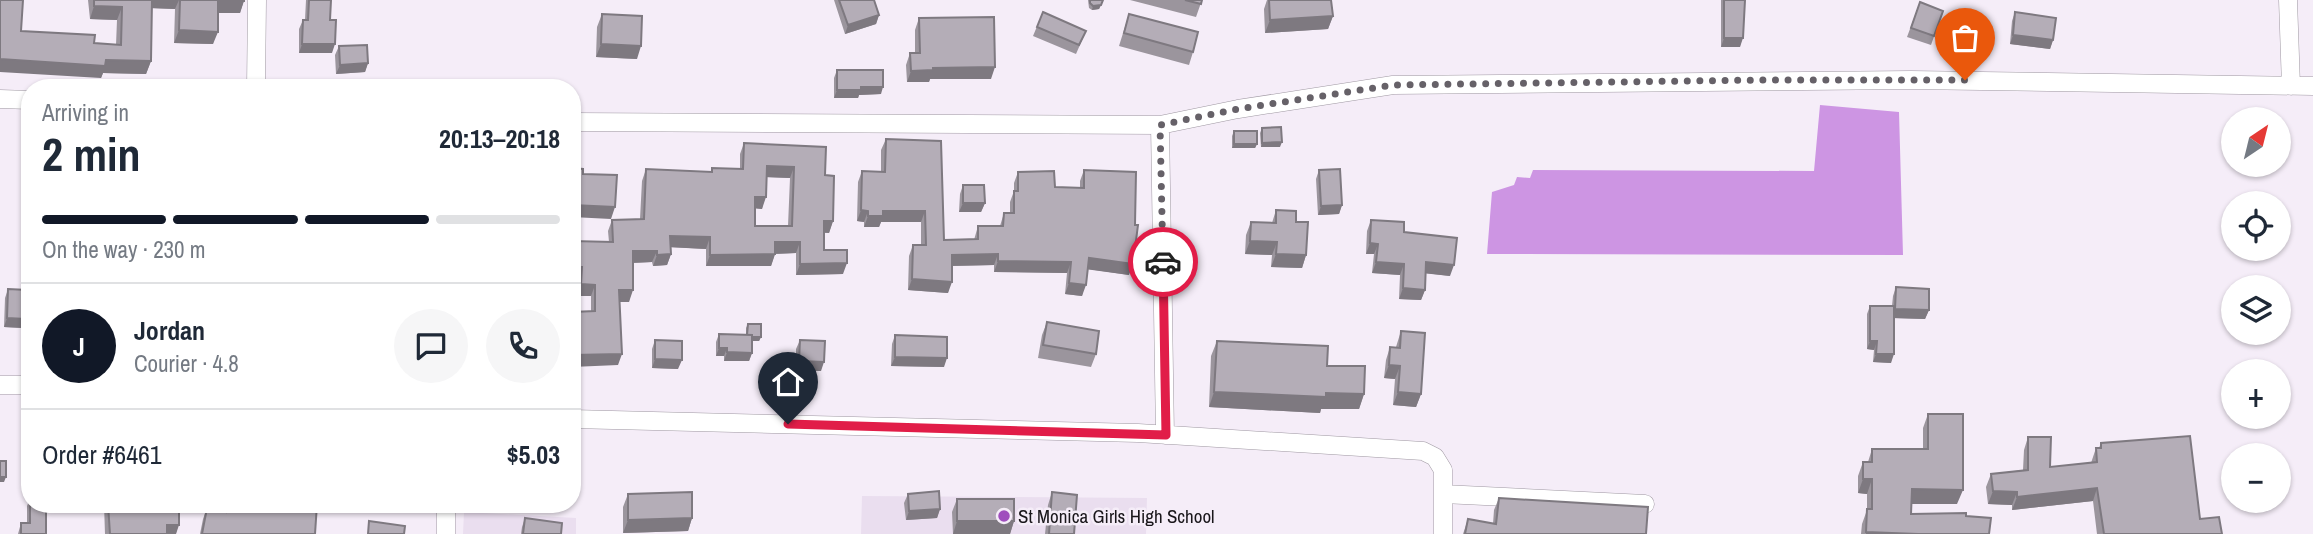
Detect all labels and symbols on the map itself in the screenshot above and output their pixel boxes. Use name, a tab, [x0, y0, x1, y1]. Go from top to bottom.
pin	[1935, 8, 1995, 80]
north arrow	[2221, 107, 2291, 177]
courier	[1128, 227, 1198, 297]
pin	[758, 352, 818, 424]
place label: St Monica Girls High School	[1018, 503, 1215, 529]
marker: St Monica Girls High School	[996, 508, 1012, 524]

